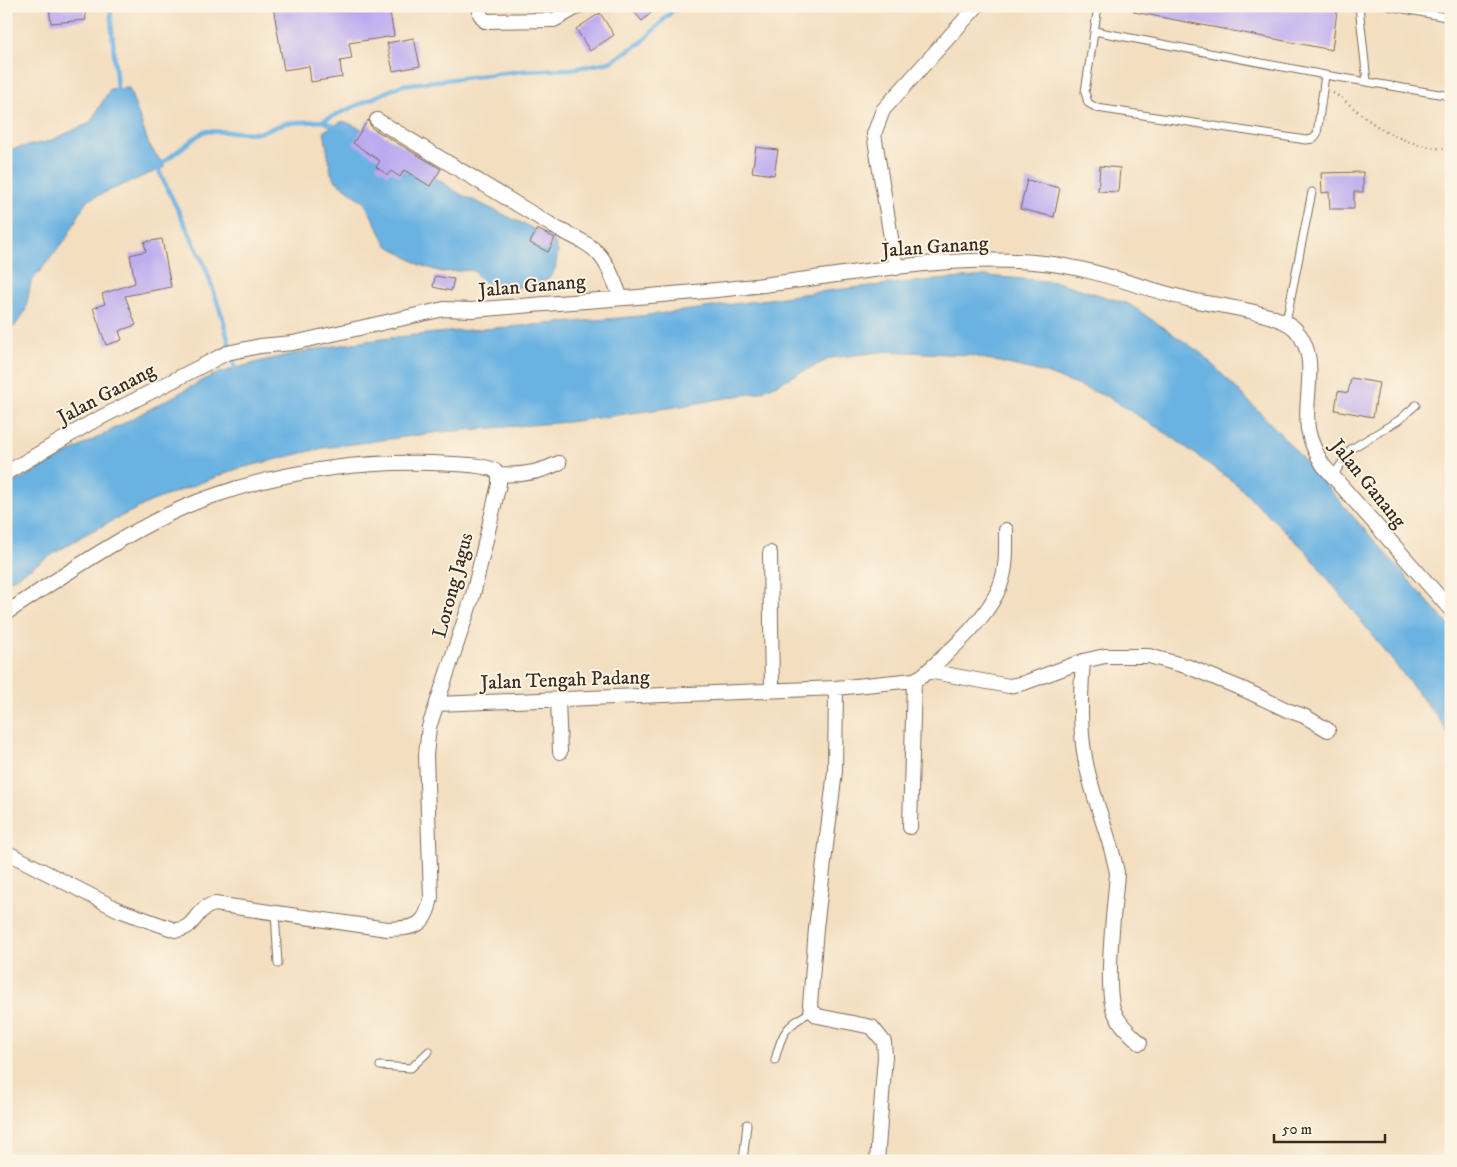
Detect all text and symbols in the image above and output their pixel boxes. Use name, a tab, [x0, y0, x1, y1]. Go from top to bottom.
street label: Jalan Ganang	[879, 231, 990, 264]
street label: Jalan Ganang	[476, 269, 587, 304]
street label: Jalan Ganang	[52, 358, 160, 431]
street label: Jalan Ganang	[1323, 433, 1411, 534]
street label: Lorong Jagus	[427, 530, 480, 641]
street label: Jalan Tengah Padang	[478, 665, 650, 696]
scale bar	[1274, 1112, 1386, 1144]
text: 50 m	[1282, 1120, 1312, 1139]

